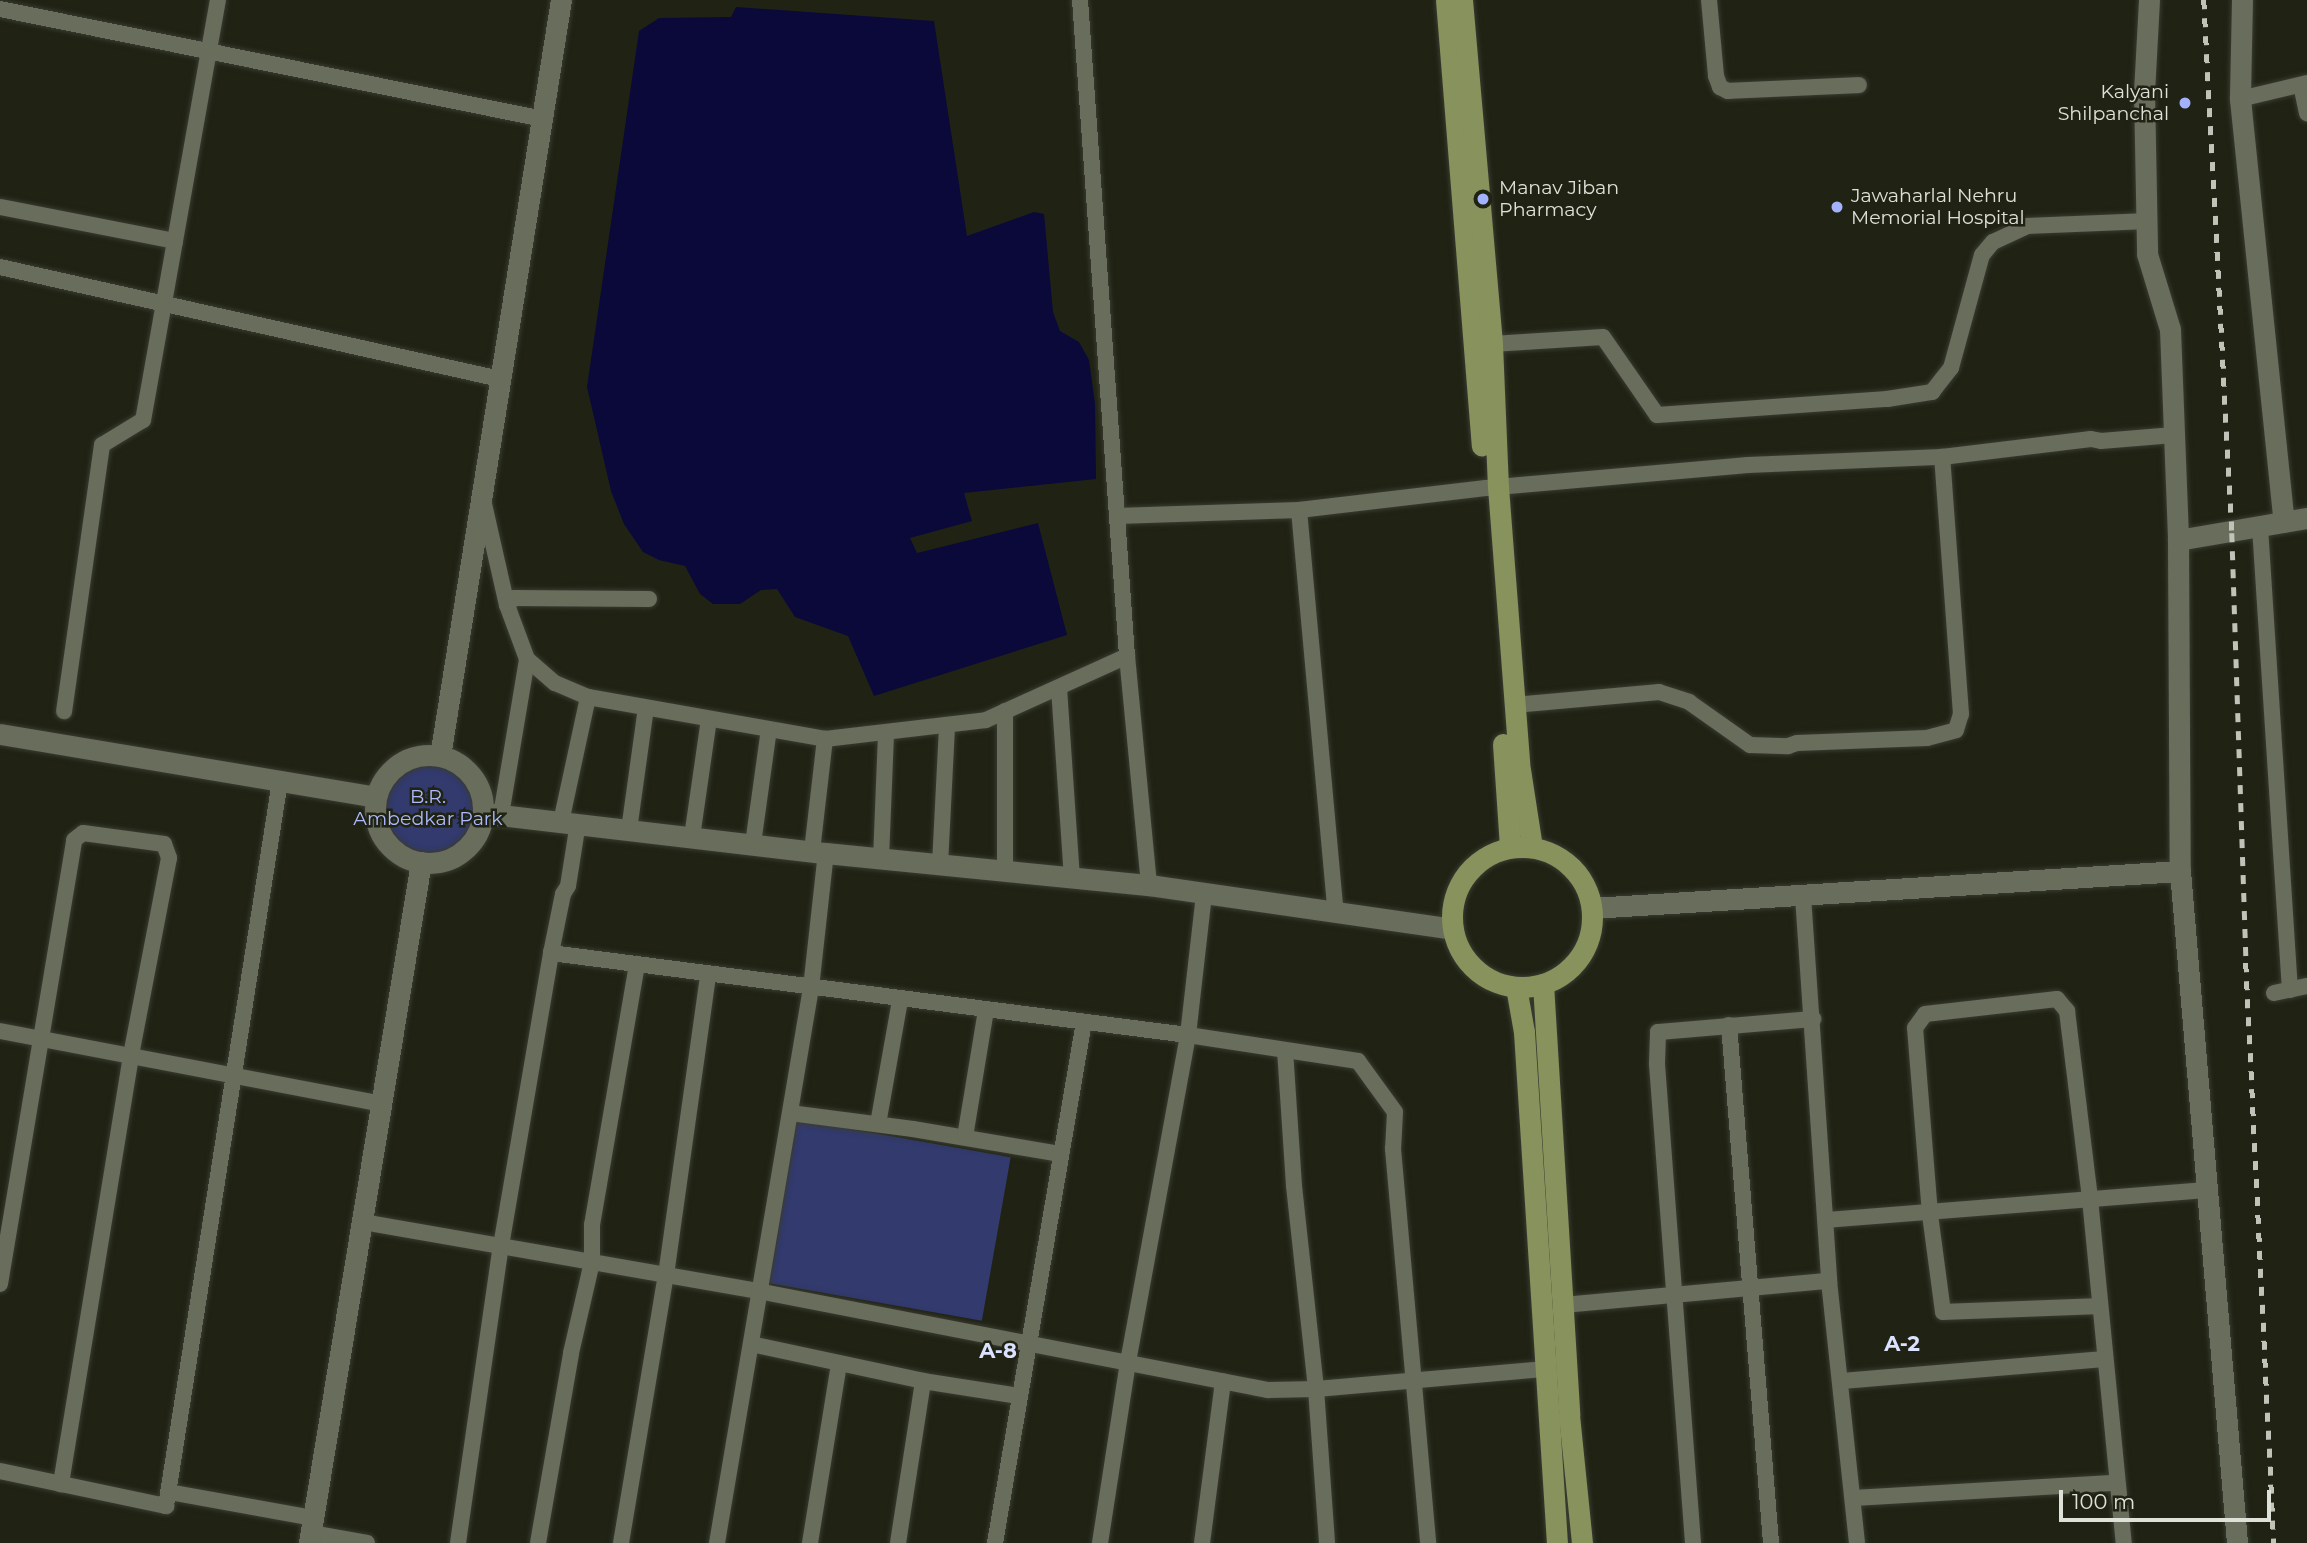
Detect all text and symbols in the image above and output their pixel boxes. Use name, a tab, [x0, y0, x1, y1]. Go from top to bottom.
place label: Kalyani Shilpanchal	[2058, 81, 2169, 125]
marker: Kalyani Shilpanchal	[2175, 93, 2195, 113]
place label: Manav Jiban Pharmacy	[1499, 177, 1619, 221]
place label: Jawaharlal Nehru Memorial Hospital	[1851, 185, 2025, 229]
marker: Manav Jiban Pharmacy	[1473, 189, 1493, 209]
marker: Jawaharlal Nehru Memorial Hospital	[1829, 199, 1845, 215]
park label: B.R. Ambedkar Park	[353, 786, 503, 830]
district label: A-2	[1884, 1331, 1920, 1357]
district label: A-8	[979, 1338, 1017, 1364]
scale bar	[2062, 1476, 2274, 1520]
text: 100 m	[2072, 1489, 2135, 1514]

